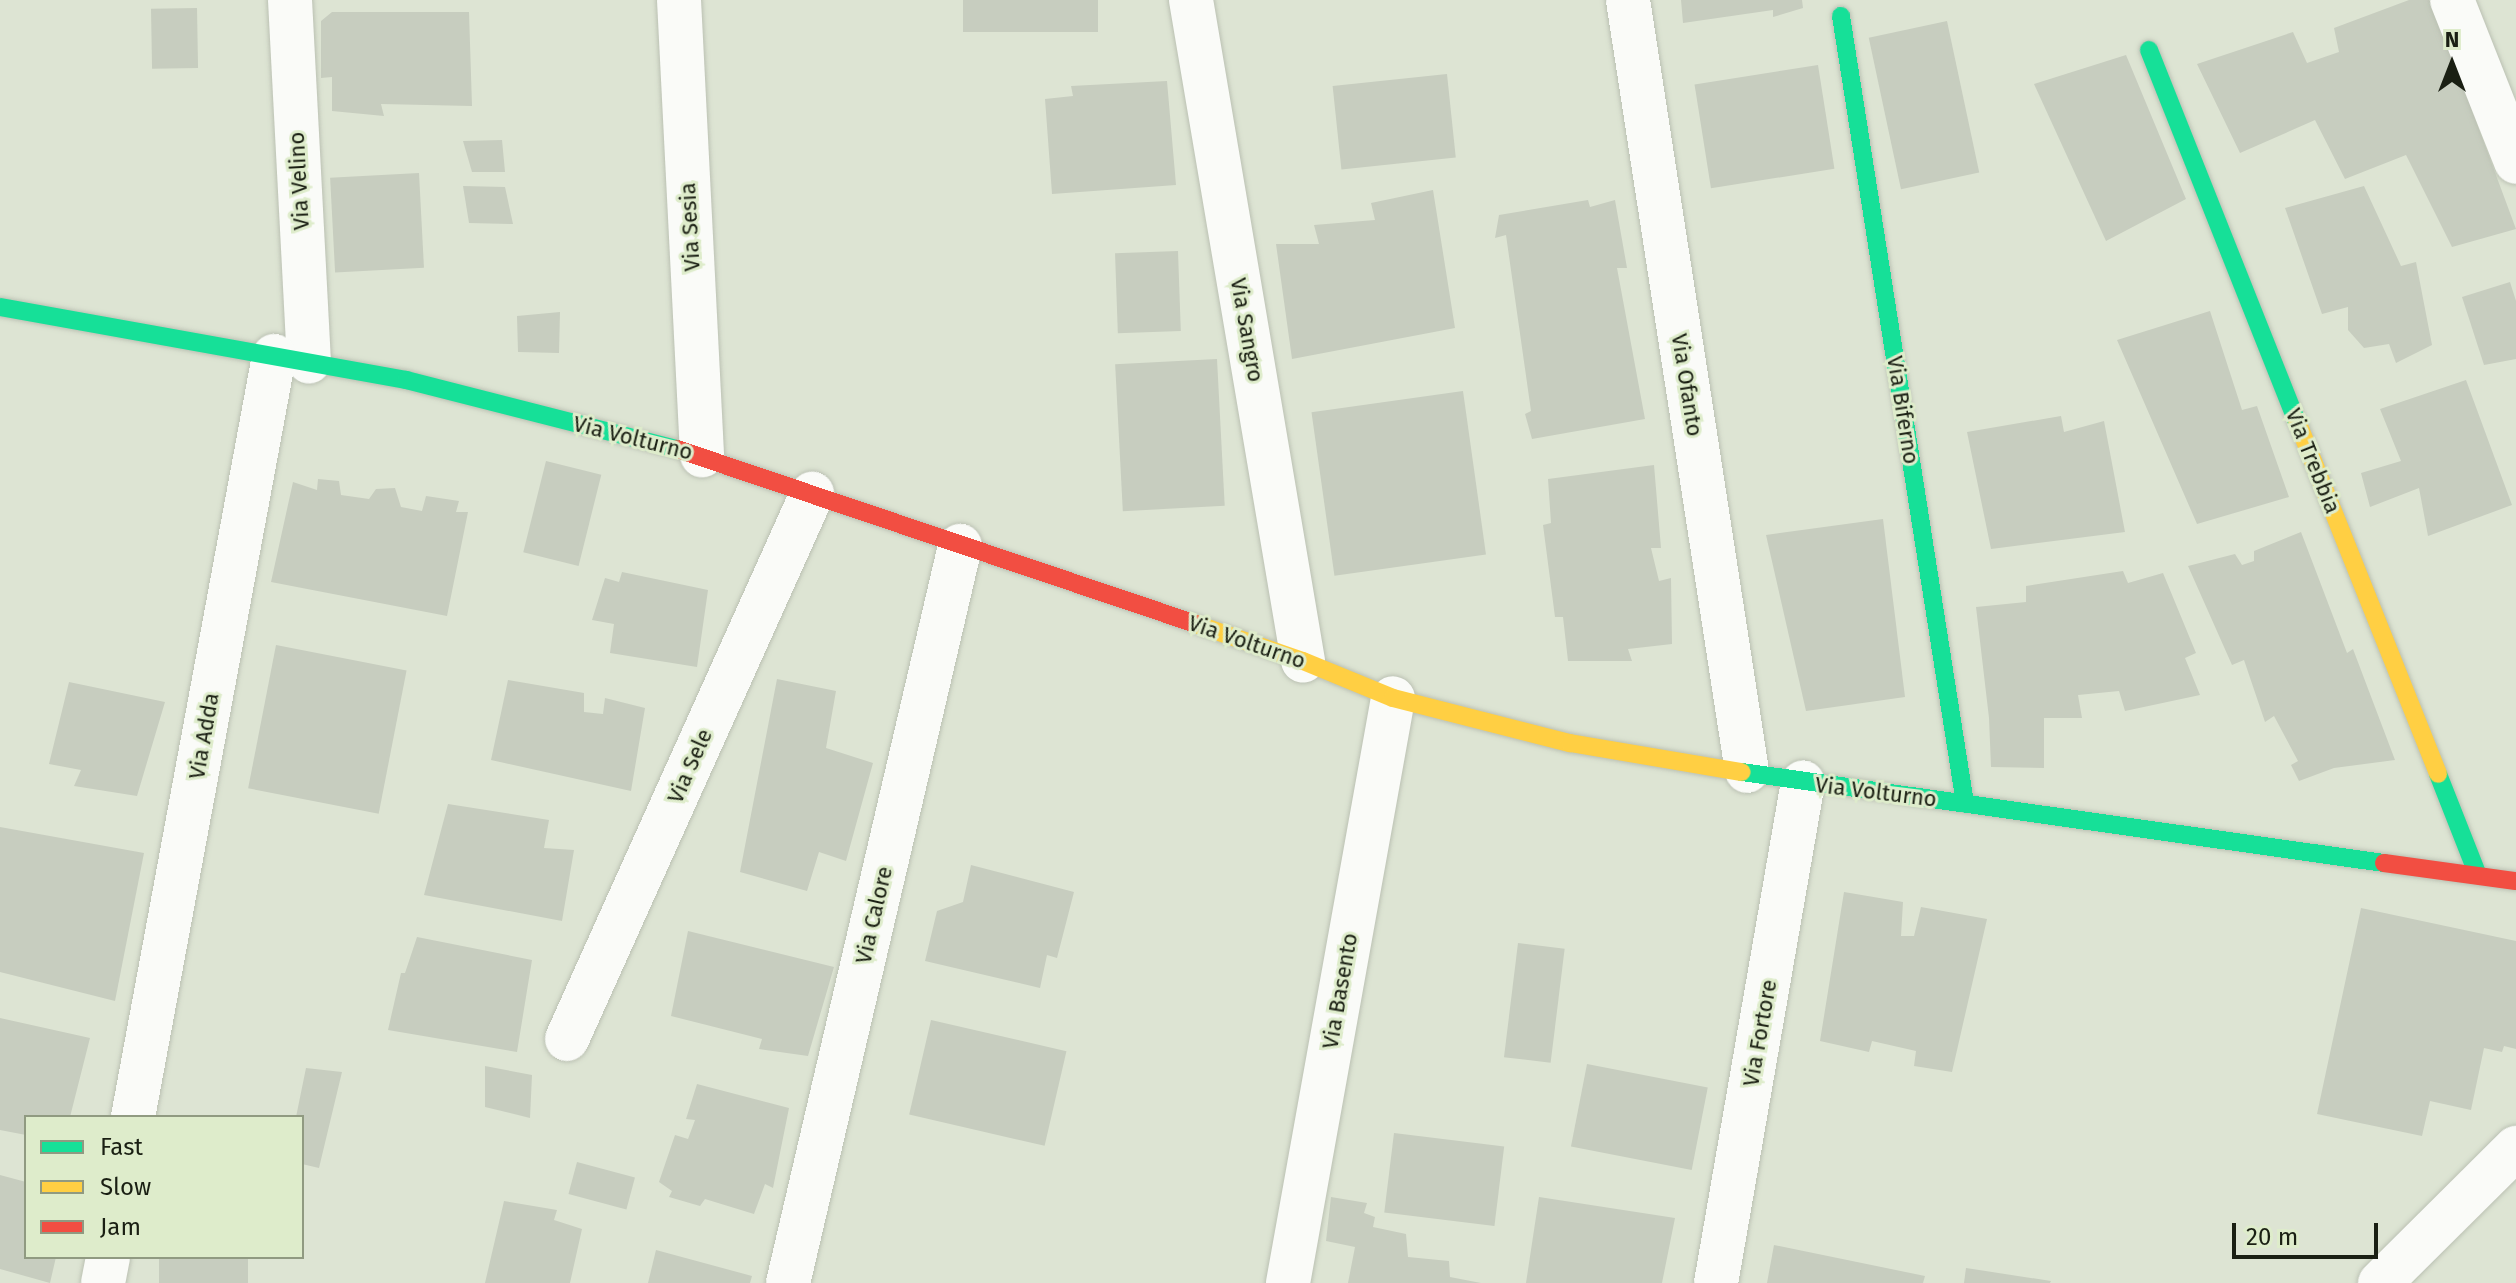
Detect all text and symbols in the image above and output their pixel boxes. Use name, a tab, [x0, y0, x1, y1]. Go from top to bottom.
north arrow	[2412, 24, 2492, 104]
text: N	[2445, 26, 2459, 53]
street label: Via Velino	[283, 131, 315, 231]
street label: Via Sesia	[674, 182, 706, 272]
street label: Via Sangro	[1225, 276, 1269, 384]
street label: Via Ofanto	[1666, 332, 1708, 438]
street label: Via Biferno	[1881, 354, 1925, 466]
street label: Via Trebbia	[2280, 405, 2346, 517]
street label: Via Volturno	[571, 410, 695, 466]
street label: Via Volturno	[1185, 610, 1309, 674]
street label: Via Adda	[183, 691, 225, 781]
street label: Via Sele	[662, 725, 718, 807]
street label: Via Volturno	[1814, 771, 1938, 813]
street label: Via Calore	[850, 864, 898, 966]
street label: Via Basento	[1317, 931, 1363, 1051]
street label: Via Fortore	[1738, 978, 1782, 1088]
legend	[24, 1115, 304, 1259]
text: Fast	[100, 1133, 143, 1161]
text: Slow	[100, 1173, 151, 1201]
scale bar	[2236, 1207, 2382, 1257]
text: Jam	[100, 1213, 141, 1241]
text: 20 m	[2246, 1223, 2298, 1251]

